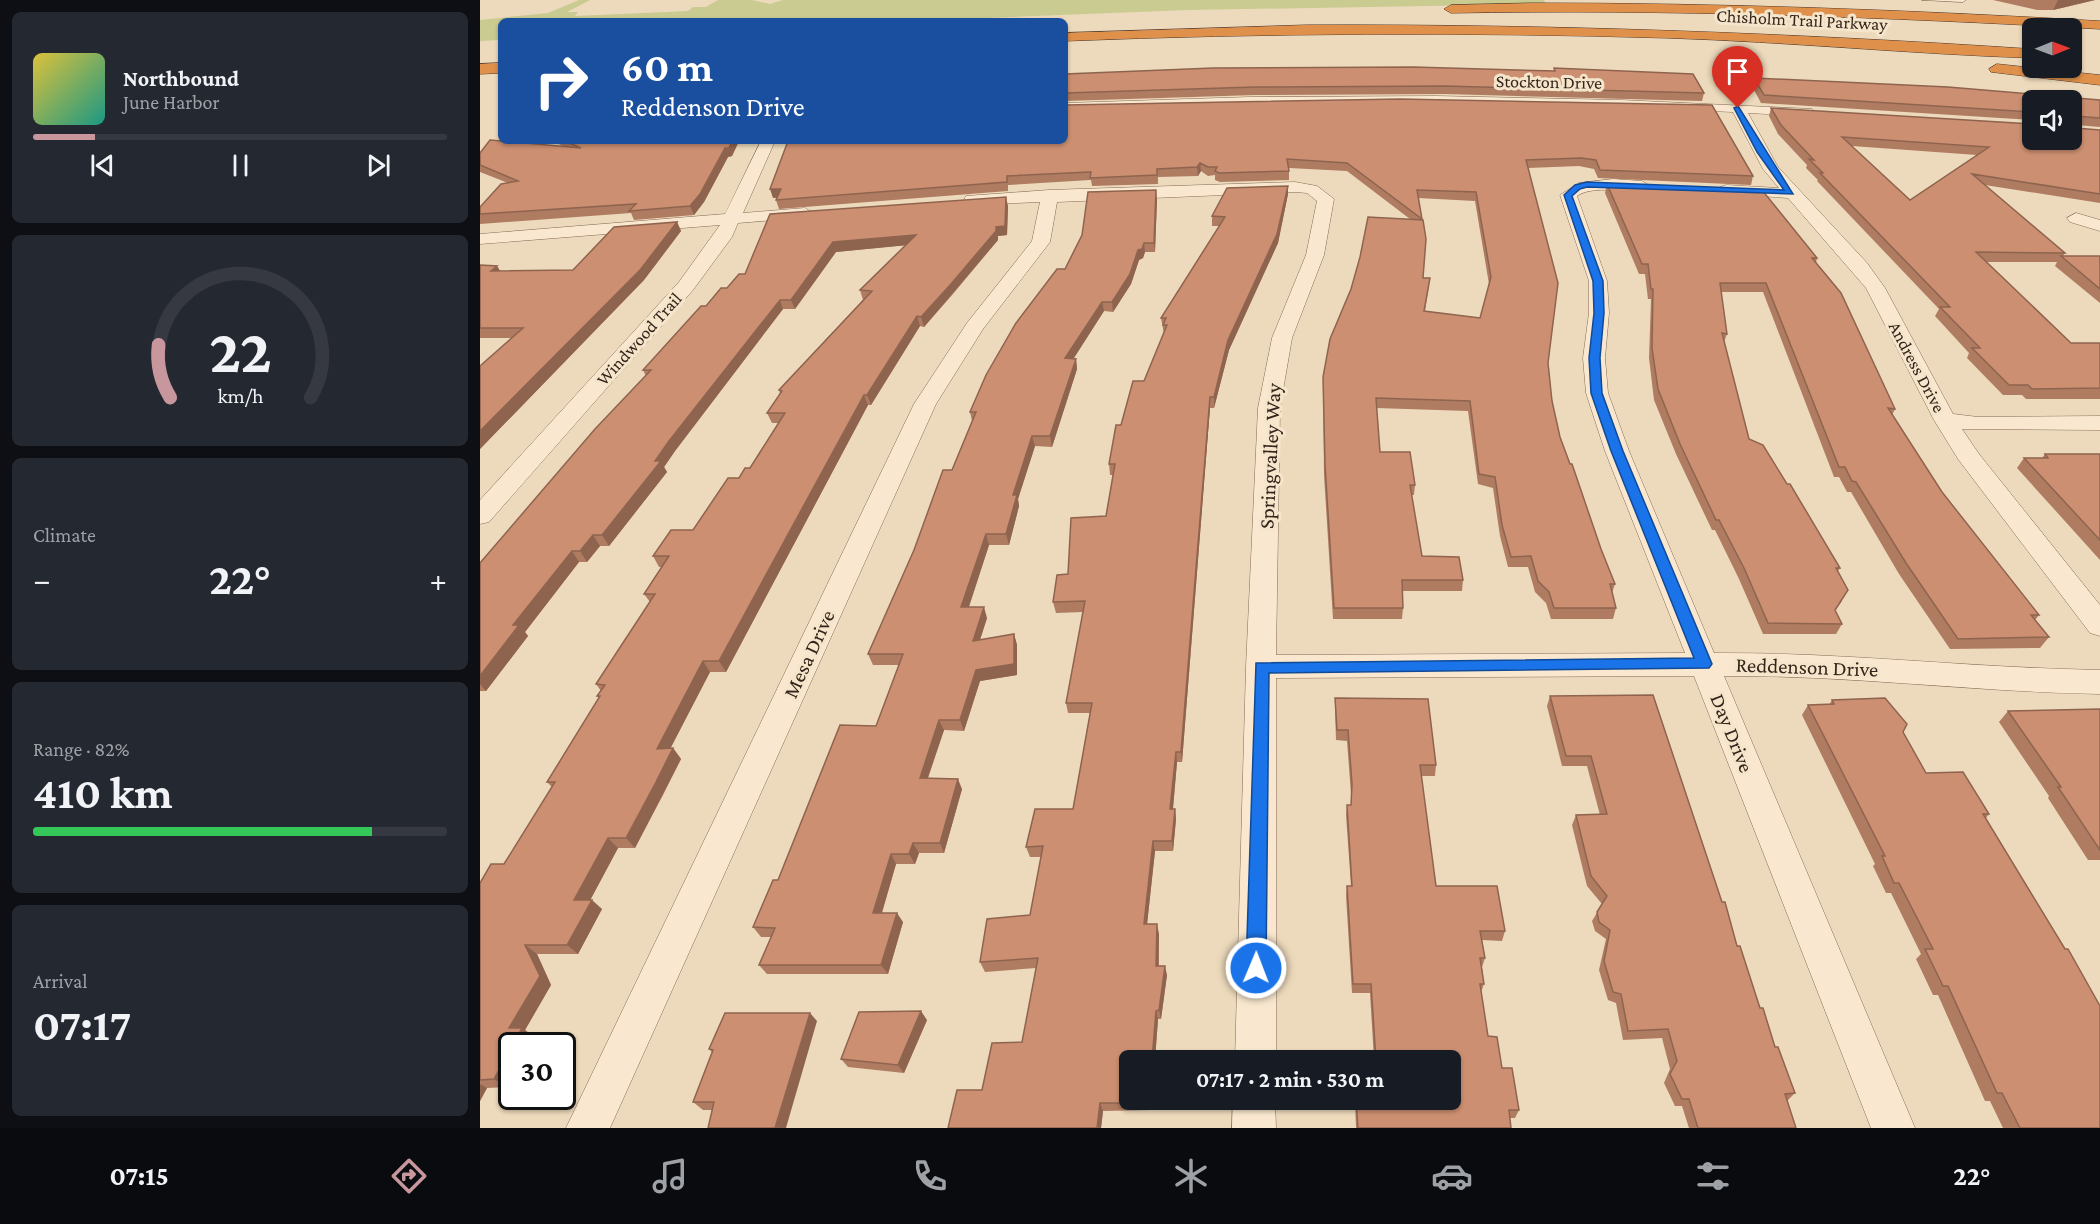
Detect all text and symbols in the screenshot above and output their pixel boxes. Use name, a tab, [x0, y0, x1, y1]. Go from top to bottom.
street label: Chisholm Trail Parkway	[1716, 6, 1889, 35]
north arrow	[2022, 18, 2082, 78]
map controls	[2022, 18, 2082, 150]
icon: right	[522, 42, 600, 120]
text: 60 m	[621, 43, 713, 90]
pin	[1712, 46, 1763, 108]
icon: arrive	[1721, 55, 1754, 88]
text: Northbound	[123, 66, 239, 91]
street label: Stockton Drive	[1496, 71, 1602, 93]
button: sound	[2022, 90, 2082, 150]
text: June Harbor	[123, 91, 220, 113]
text: Reddenson Drive	[621, 92, 805, 122]
icon: previous	[86, 149, 119, 182]
icon: pause	[224, 149, 257, 182]
icon: next	[362, 149, 395, 182]
street label: Windwood Trail	[592, 288, 686, 389]
text: 22	[209, 316, 271, 385]
street label: Andress Drive	[1885, 318, 1949, 416]
street label: Springvalley Way	[1254, 382, 1286, 530]
text: km/h	[217, 384, 264, 408]
text: Climate	[33, 524, 96, 546]
text: 22°	[209, 554, 271, 604]
text: −	[33, 561, 50, 598]
text: +	[430, 561, 447, 598]
street label: Mesa Drive	[778, 606, 840, 702]
street label: Reddenson Drive	[1735, 653, 1879, 681]
street label: Day Drive	[1705, 690, 1759, 776]
text: Range · 82%	[33, 738, 130, 760]
text: 410 km	[33, 768, 173, 818]
position arrow	[1224, 936, 1288, 1000]
text: Arrival	[33, 970, 87, 992]
text: 07:17	[33, 1000, 131, 1050]
speed limit sign: 30	[498, 1032, 576, 1110]
text: 07:17 · 2 min · 530 m	[1196, 1067, 1384, 1092]
icon: directions	[388, 1155, 430, 1197]
icon: music	[649, 1155, 691, 1197]
icon: phone	[909, 1155, 951, 1197]
icon: climate	[1170, 1155, 1212, 1197]
icon: car	[1431, 1155, 1473, 1197]
icon: filters	[1692, 1155, 1734, 1197]
text: 07:15	[109, 1161, 169, 1191]
text: 22°	[1953, 1161, 1990, 1191]

